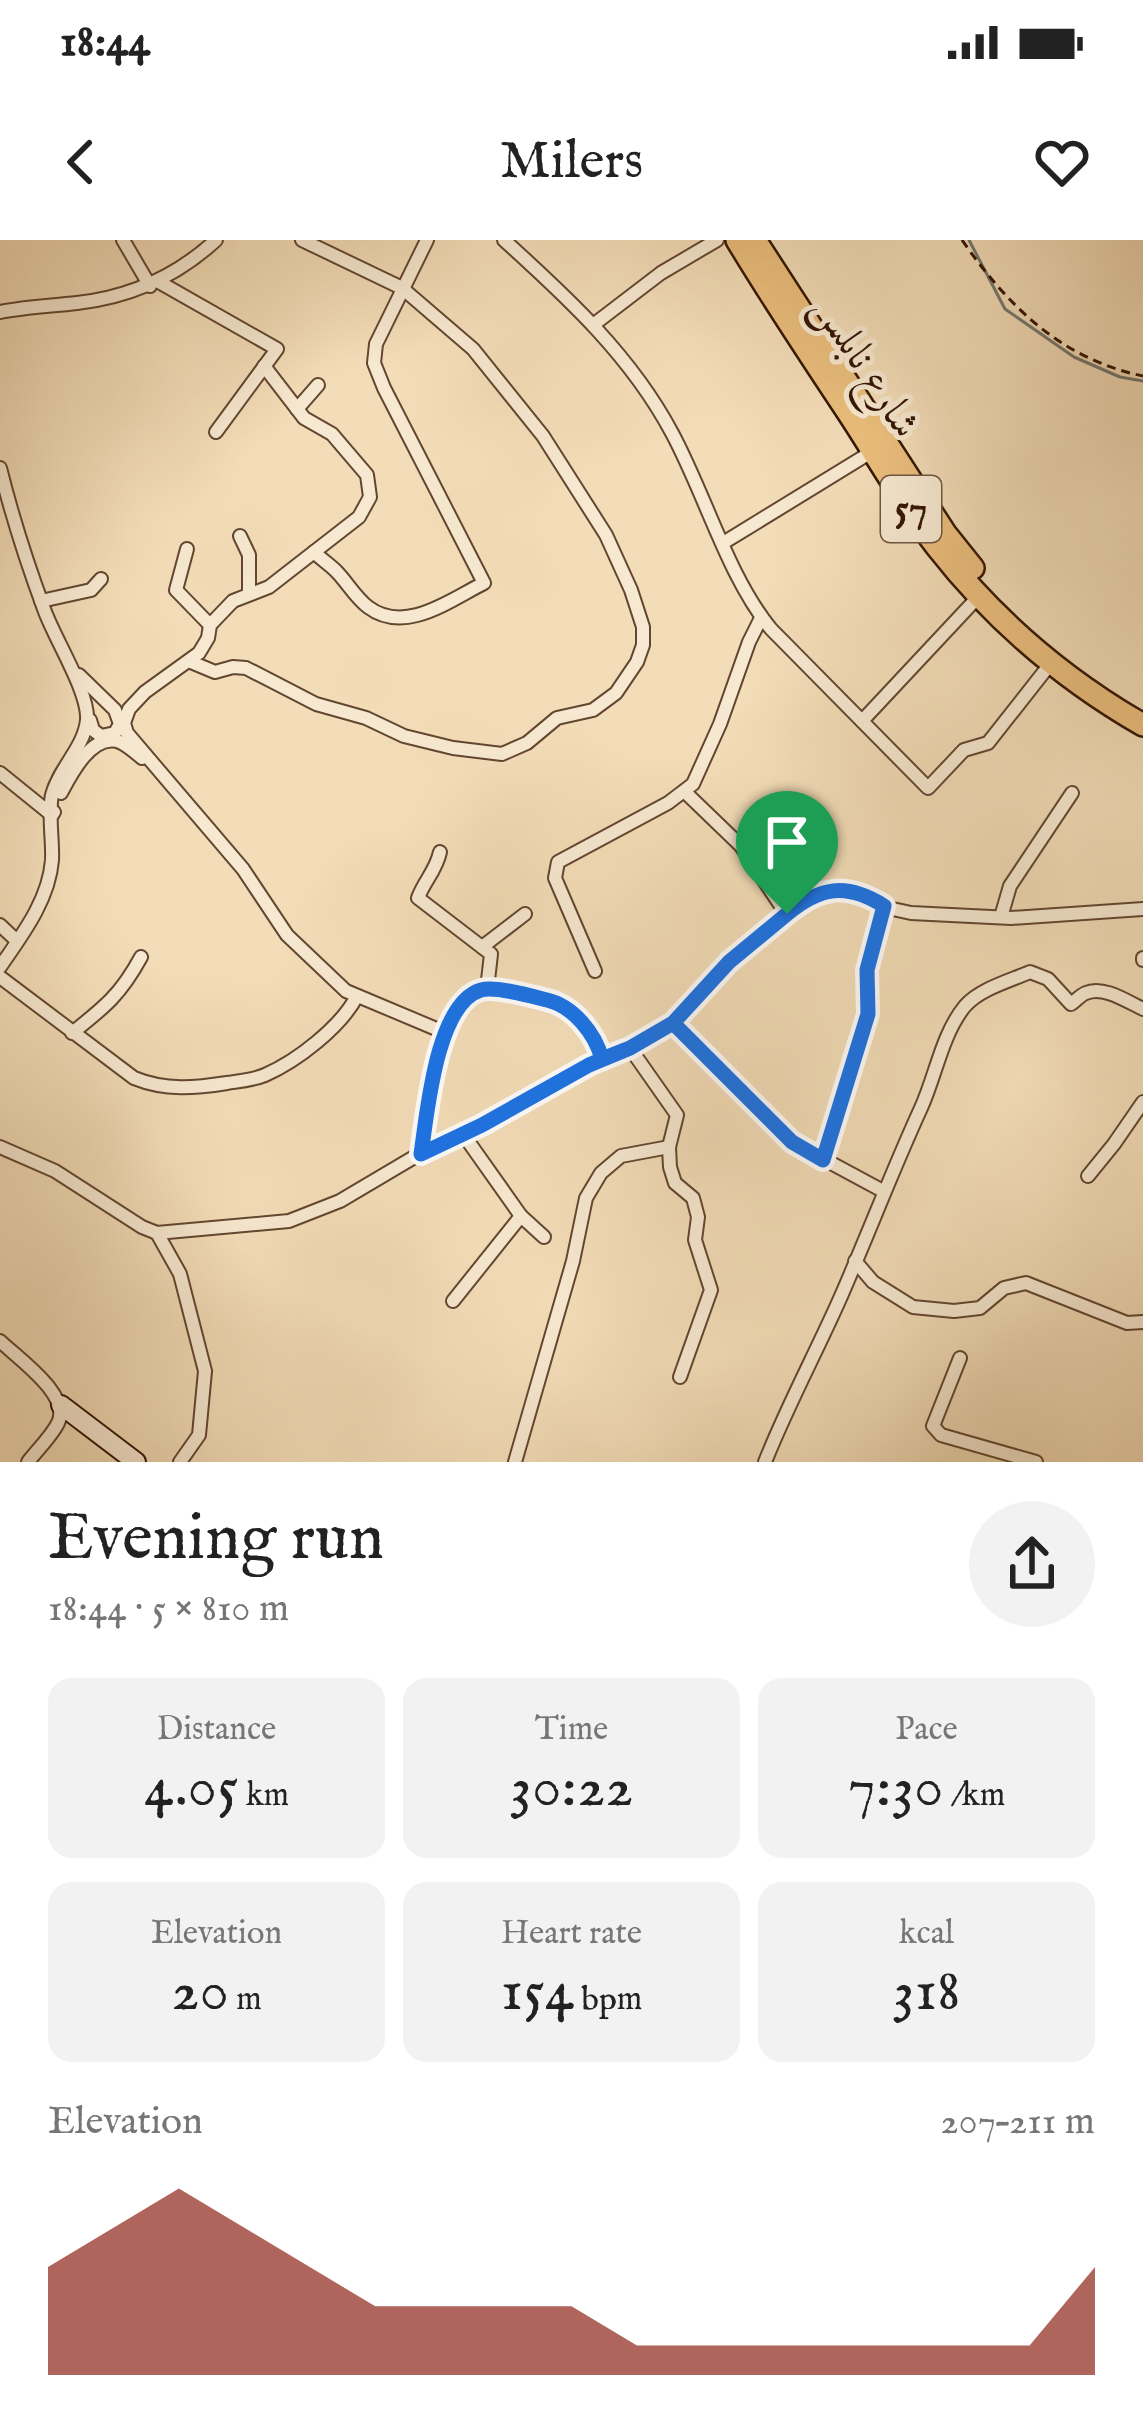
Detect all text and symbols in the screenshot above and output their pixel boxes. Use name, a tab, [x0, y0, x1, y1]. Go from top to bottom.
text: 18:44	[60, 14, 150, 71]
text: Milers	[500, 128, 643, 197]
icon: back	[48, 129, 114, 195]
icon: heart	[1029, 129, 1095, 195]
street label: شارع نابلس	[794, 285, 931, 452]
road number: 57	[881, 476, 941, 542]
pin	[736, 791, 838, 914]
icon: arrive	[754, 809, 820, 875]
text: Evening run	[48, 1498, 384, 1582]
button: share	[969, 1501, 1095, 1627]
text: 18:44 · 5 × 810 m	[48, 1585, 289, 1634]
text: Distance	[157, 1709, 276, 1751]
text: Time	[535, 1709, 608, 1751]
text: Pace	[895, 1709, 958, 1751]
text: 4.05	[144, 1751, 239, 1827]
text: 30:22	[509, 1751, 634, 1827]
text: 7:30	[848, 1751, 944, 1827]
text: km	[239, 1775, 289, 1817]
text: /km	[944, 1775, 1005, 1817]
text: Elevation	[151, 1913, 282, 1955]
text: Heart rate	[501, 1913, 642, 1955]
text: kcal	[899, 1913, 954, 1955]
text: 20	[171, 1955, 229, 2031]
text: 154	[501, 1955, 574, 2031]
text: 318	[892, 1955, 961, 2031]
text: m	[229, 1979, 262, 2021]
text: bpm	[574, 1979, 642, 2021]
text: Elevation	[48, 2098, 203, 2147]
text: 207–211 m	[940, 2098, 1095, 2147]

